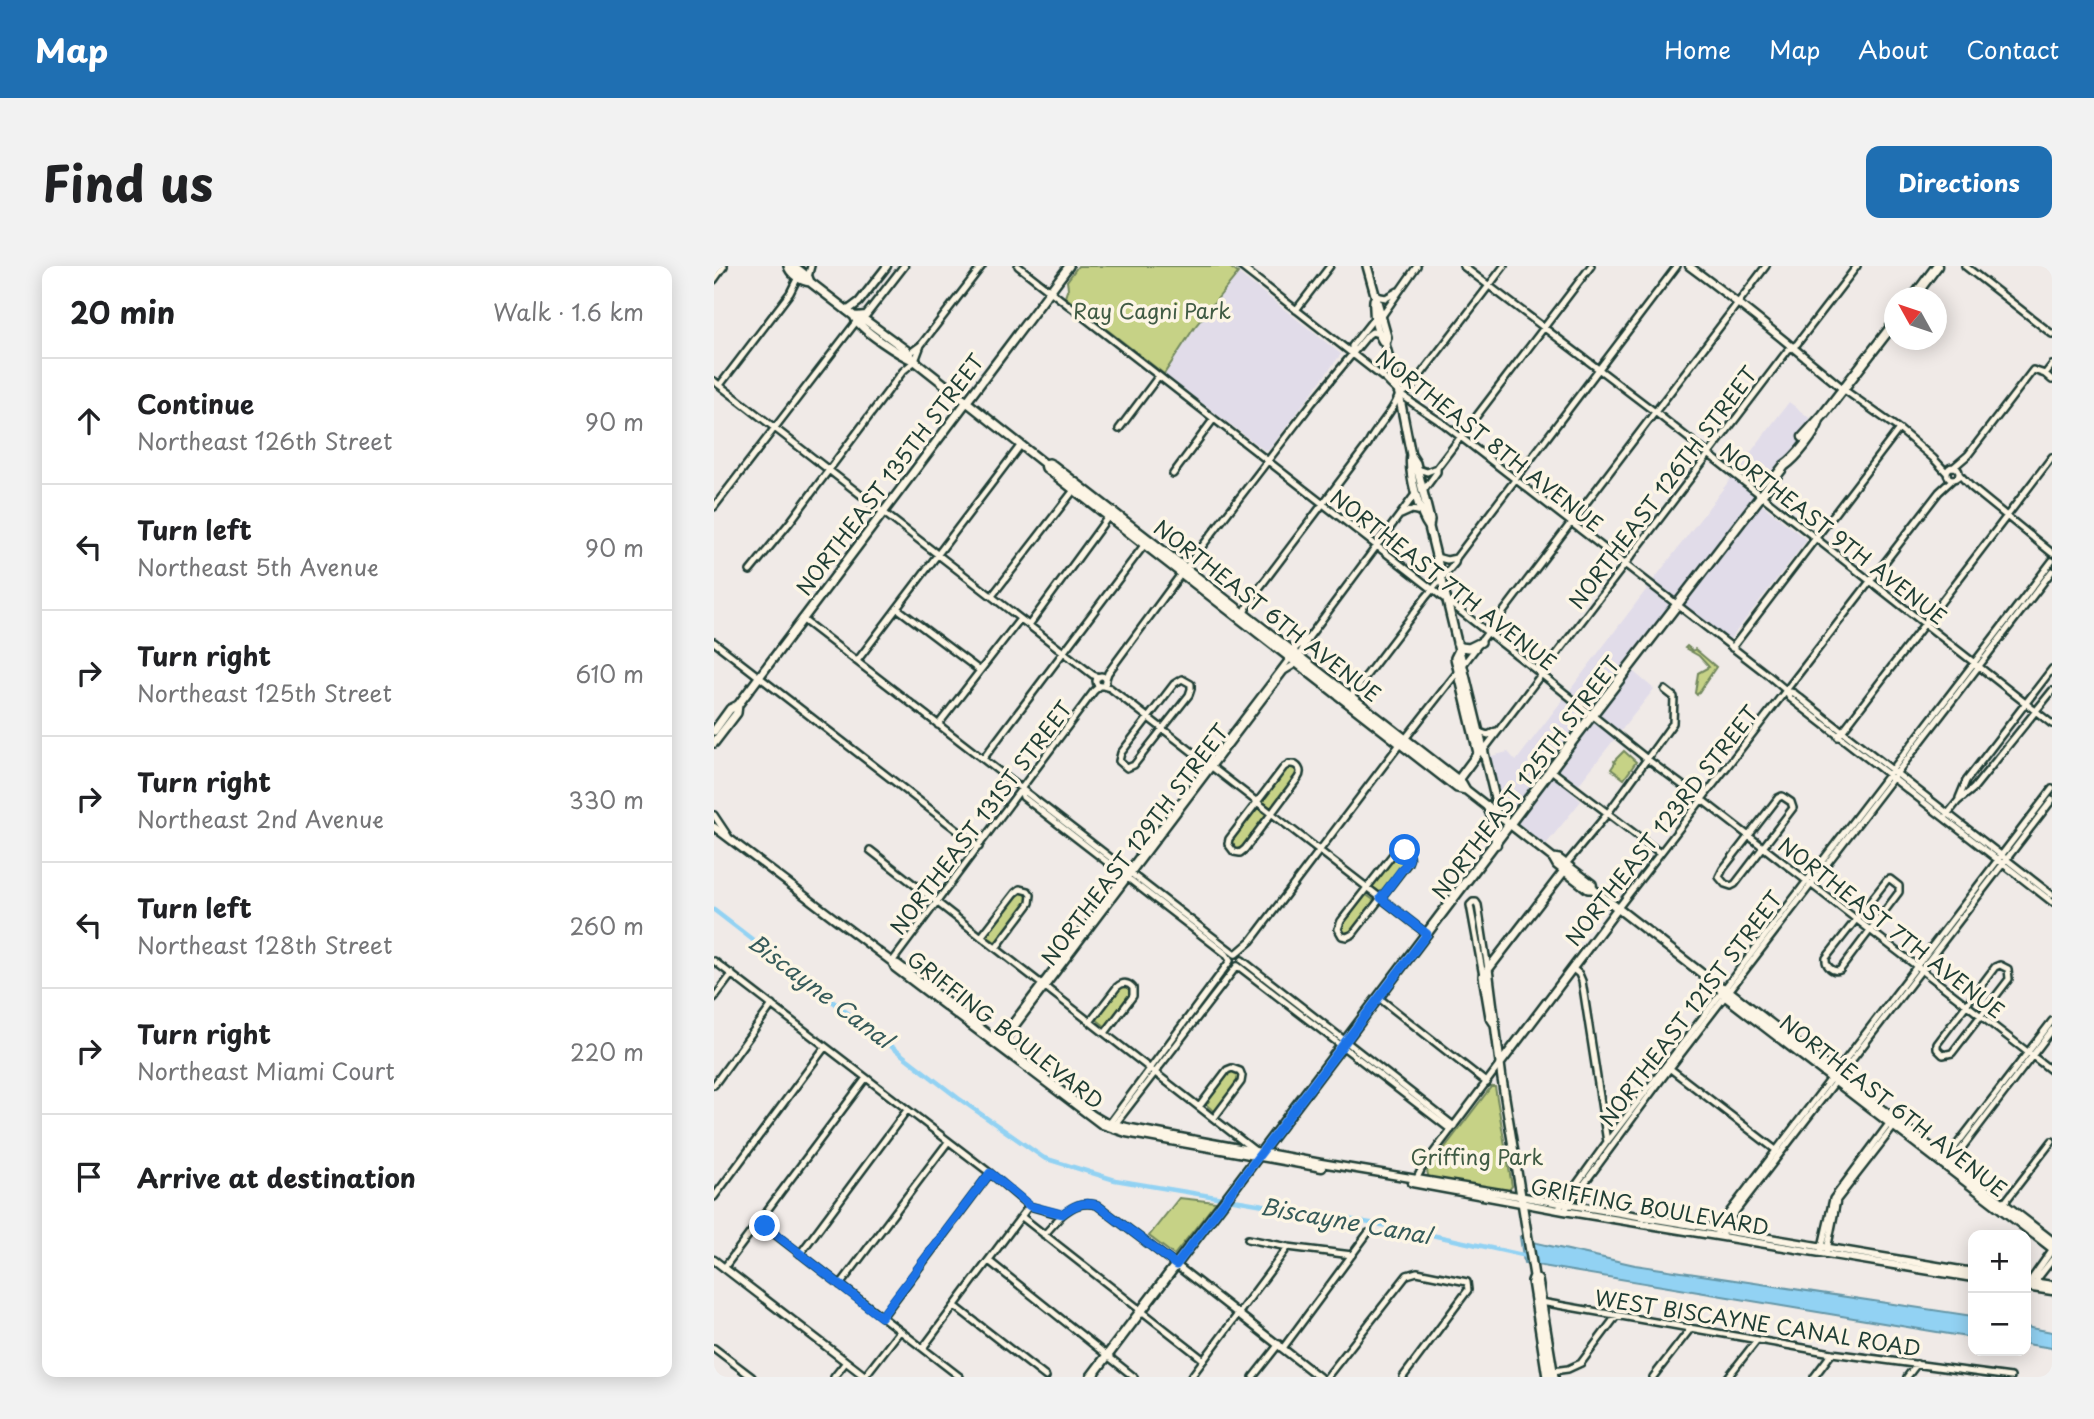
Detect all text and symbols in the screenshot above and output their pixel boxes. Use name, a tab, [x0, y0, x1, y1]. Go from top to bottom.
text: Map	[35, 24, 108, 74]
text: Home	[1664, 31, 1731, 67]
text: Map	[1769, 31, 1820, 67]
text: About	[1858, 31, 1928, 67]
text: Contact	[1966, 31, 2059, 67]
text: Find us	[42, 145, 213, 219]
button: Directions	[1866, 146, 2052, 218]
north arrow	[1884, 287, 1947, 350]
text: 20 min	[70, 289, 175, 334]
text: Walk · 1.6 km	[493, 294, 644, 329]
park label: Ray Cagni Park	[1073, 294, 1231, 326]
street label: NORTHEAST 8TH AVENUE	[1370, 341, 1610, 539]
street label: NORTHEAST 135TH STREET	[787, 346, 991, 601]
street label: NORTHEAST 126TH STREET	[1560, 359, 1764, 615]
text: Continue	[137, 384, 254, 423]
icon: ahead	[70, 402, 108, 440]
text: 90 m	[585, 404, 644, 439]
text: Northeast 126th Street	[137, 423, 392, 458]
street label: NORTHEAST 9TH AVENUE	[1714, 434, 1954, 632]
street label: NORTHEAST 7TH AVENUE	[1324, 481, 1564, 677]
text: Turn left	[137, 510, 252, 549]
street label: NORTHEAST 6TH AVENUE	[1148, 511, 1388, 709]
icon: left	[70, 528, 108, 566]
text: 90 m	[585, 530, 644, 565]
text: Northeast 5th Avenue	[137, 549, 379, 584]
text: Turn right	[137, 636, 271, 675]
street label: NORTHEAST 125TH STREET	[1423, 648, 1627, 905]
icon: right	[70, 654, 108, 692]
text: 610 m	[576, 656, 644, 691]
text: Northeast 125th Street	[137, 675, 392, 710]
street label: NORTHEAST 131ST STREET	[881, 693, 1079, 941]
street label: NORTHEAST 123RD STREET	[1557, 698, 1766, 952]
street label: NORTHEAST 129TH STREET	[1032, 716, 1236, 971]
text: Turn right	[137, 762, 271, 801]
icon: right	[70, 780, 108, 818]
text: 330 m	[568, 782, 644, 817]
text: Northeast 2nd Avenue	[137, 801, 384, 836]
street label: NORTHEAST 7TH AVENUE	[1772, 829, 2012, 1025]
route start	[1389, 834, 1420, 865]
street label: NORTHEAST 121ST STREET	[1591, 883, 1790, 1132]
text: Turn left	[137, 888, 252, 927]
icon: left	[70, 906, 108, 944]
text: 260 m	[569, 908, 644, 943]
water label: Biscayne Canal	[742, 924, 903, 1058]
text: Northeast 128th Street	[137, 927, 392, 962]
street label: GRIFFING BOULEVARD	[901, 942, 1111, 1116]
street label: NORTHEAST 6TH AVENUE	[1774, 1006, 2014, 1204]
text: Turn right	[137, 1014, 271, 1053]
icon: right	[70, 1032, 108, 1070]
text: 220 m	[570, 1034, 644, 1069]
text: Northeast Miami Court	[137, 1053, 395, 1088]
park label: Griffing Park	[1411, 1140, 1543, 1172]
icon: arrive	[70, 1158, 108, 1196]
text: Arrive at destination	[137, 1158, 416, 1197]
street label: GRIFFING BOULEVARD	[1528, 1169, 1772, 1243]
water label: Biscayne Canal	[1258, 1188, 1438, 1253]
route end	[749, 1210, 780, 1241]
map controls	[1968, 1230, 2031, 1356]
button: +	[1968, 1230, 2031, 1293]
street label: WEST BISCAYNE CANAL ROAD	[1593, 1280, 1923, 1364]
button: −	[1968, 1293, 2031, 1356]

